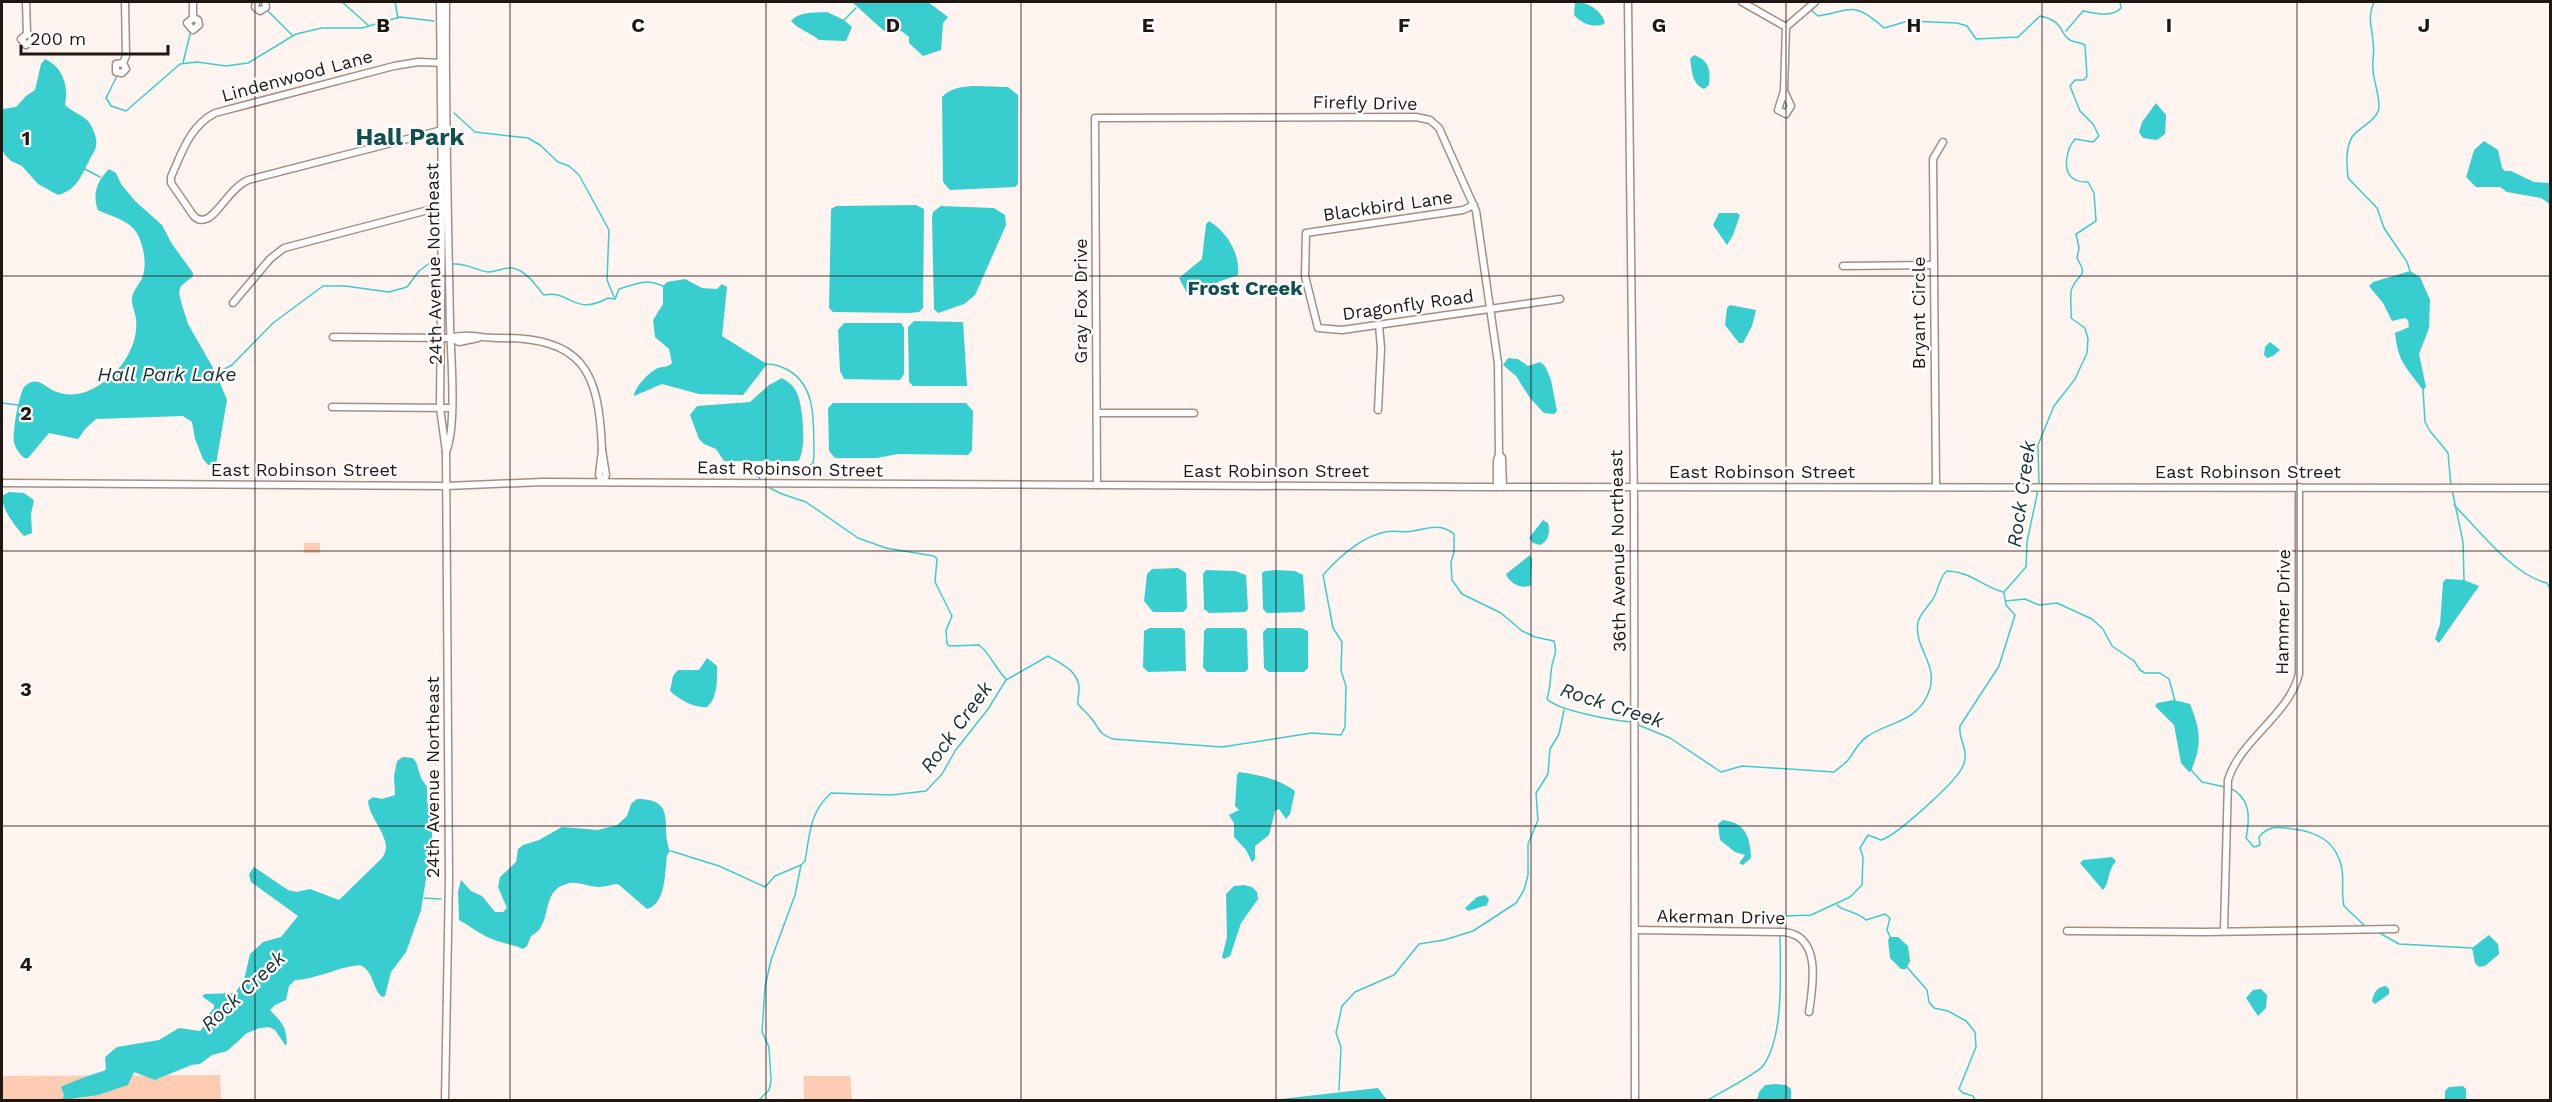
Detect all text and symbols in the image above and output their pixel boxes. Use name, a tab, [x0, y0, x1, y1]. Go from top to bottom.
text: B	[376, 13, 390, 37]
text: C	[631, 13, 645, 37]
text: D	[886, 13, 900, 37]
text: E	[1142, 13, 1154, 37]
text: F	[1398, 13, 1410, 37]
text: G	[1652, 13, 1666, 37]
text: H	[1907, 13, 1921, 37]
text: I	[2166, 13, 2172, 37]
text: J	[2418, 13, 2430, 37]
scale bar	[21, 18, 168, 56]
text: 200 m	[30, 28, 86, 49]
street label: Lindenwood Lane	[219, 45, 375, 106]
street label: Firefly Drive	[1312, 91, 1418, 114]
district label: Hall Park	[355, 123, 465, 151]
text: 1	[22, 126, 30, 150]
street label: 24th Avenue Northeast	[421, 162, 446, 365]
street label: Blackbird Lane	[1322, 186, 1454, 225]
street label: Gray Fox Drive	[1070, 238, 1091, 364]
street label: Bryant Circle	[1908, 256, 1929, 370]
district label: Frost Creek	[1187, 276, 1303, 300]
street label: Dragonfly Road	[1341, 285, 1475, 324]
water label: Hall Park Lake	[97, 362, 237, 386]
text: 2	[20, 401, 32, 425]
water label: Rock Creek	[2002, 438, 2040, 549]
street label: 36th Avenue Northeast	[1605, 449, 1630, 652]
street label: East Robinson Street	[697, 456, 884, 481]
street label: East Robinson Street	[211, 459, 398, 480]
street label: East Robinson Street	[1183, 460, 1370, 481]
street label: East Robinson Street	[1669, 461, 1856, 482]
street label: East Robinson Street	[2155, 461, 2342, 482]
street label: Hammer Drive	[2271, 549, 2294, 675]
street label: 24th Avenue Northeast	[422, 676, 443, 878]
water label: Rock Creek	[915, 676, 998, 777]
text: 3	[20, 677, 32, 701]
water label: Rock Creek	[1557, 677, 1668, 733]
street label: Akerman Drive	[1656, 905, 1786, 928]
water label: Rock Creek	[196, 945, 291, 1036]
text: 4	[20, 952, 33, 976]

